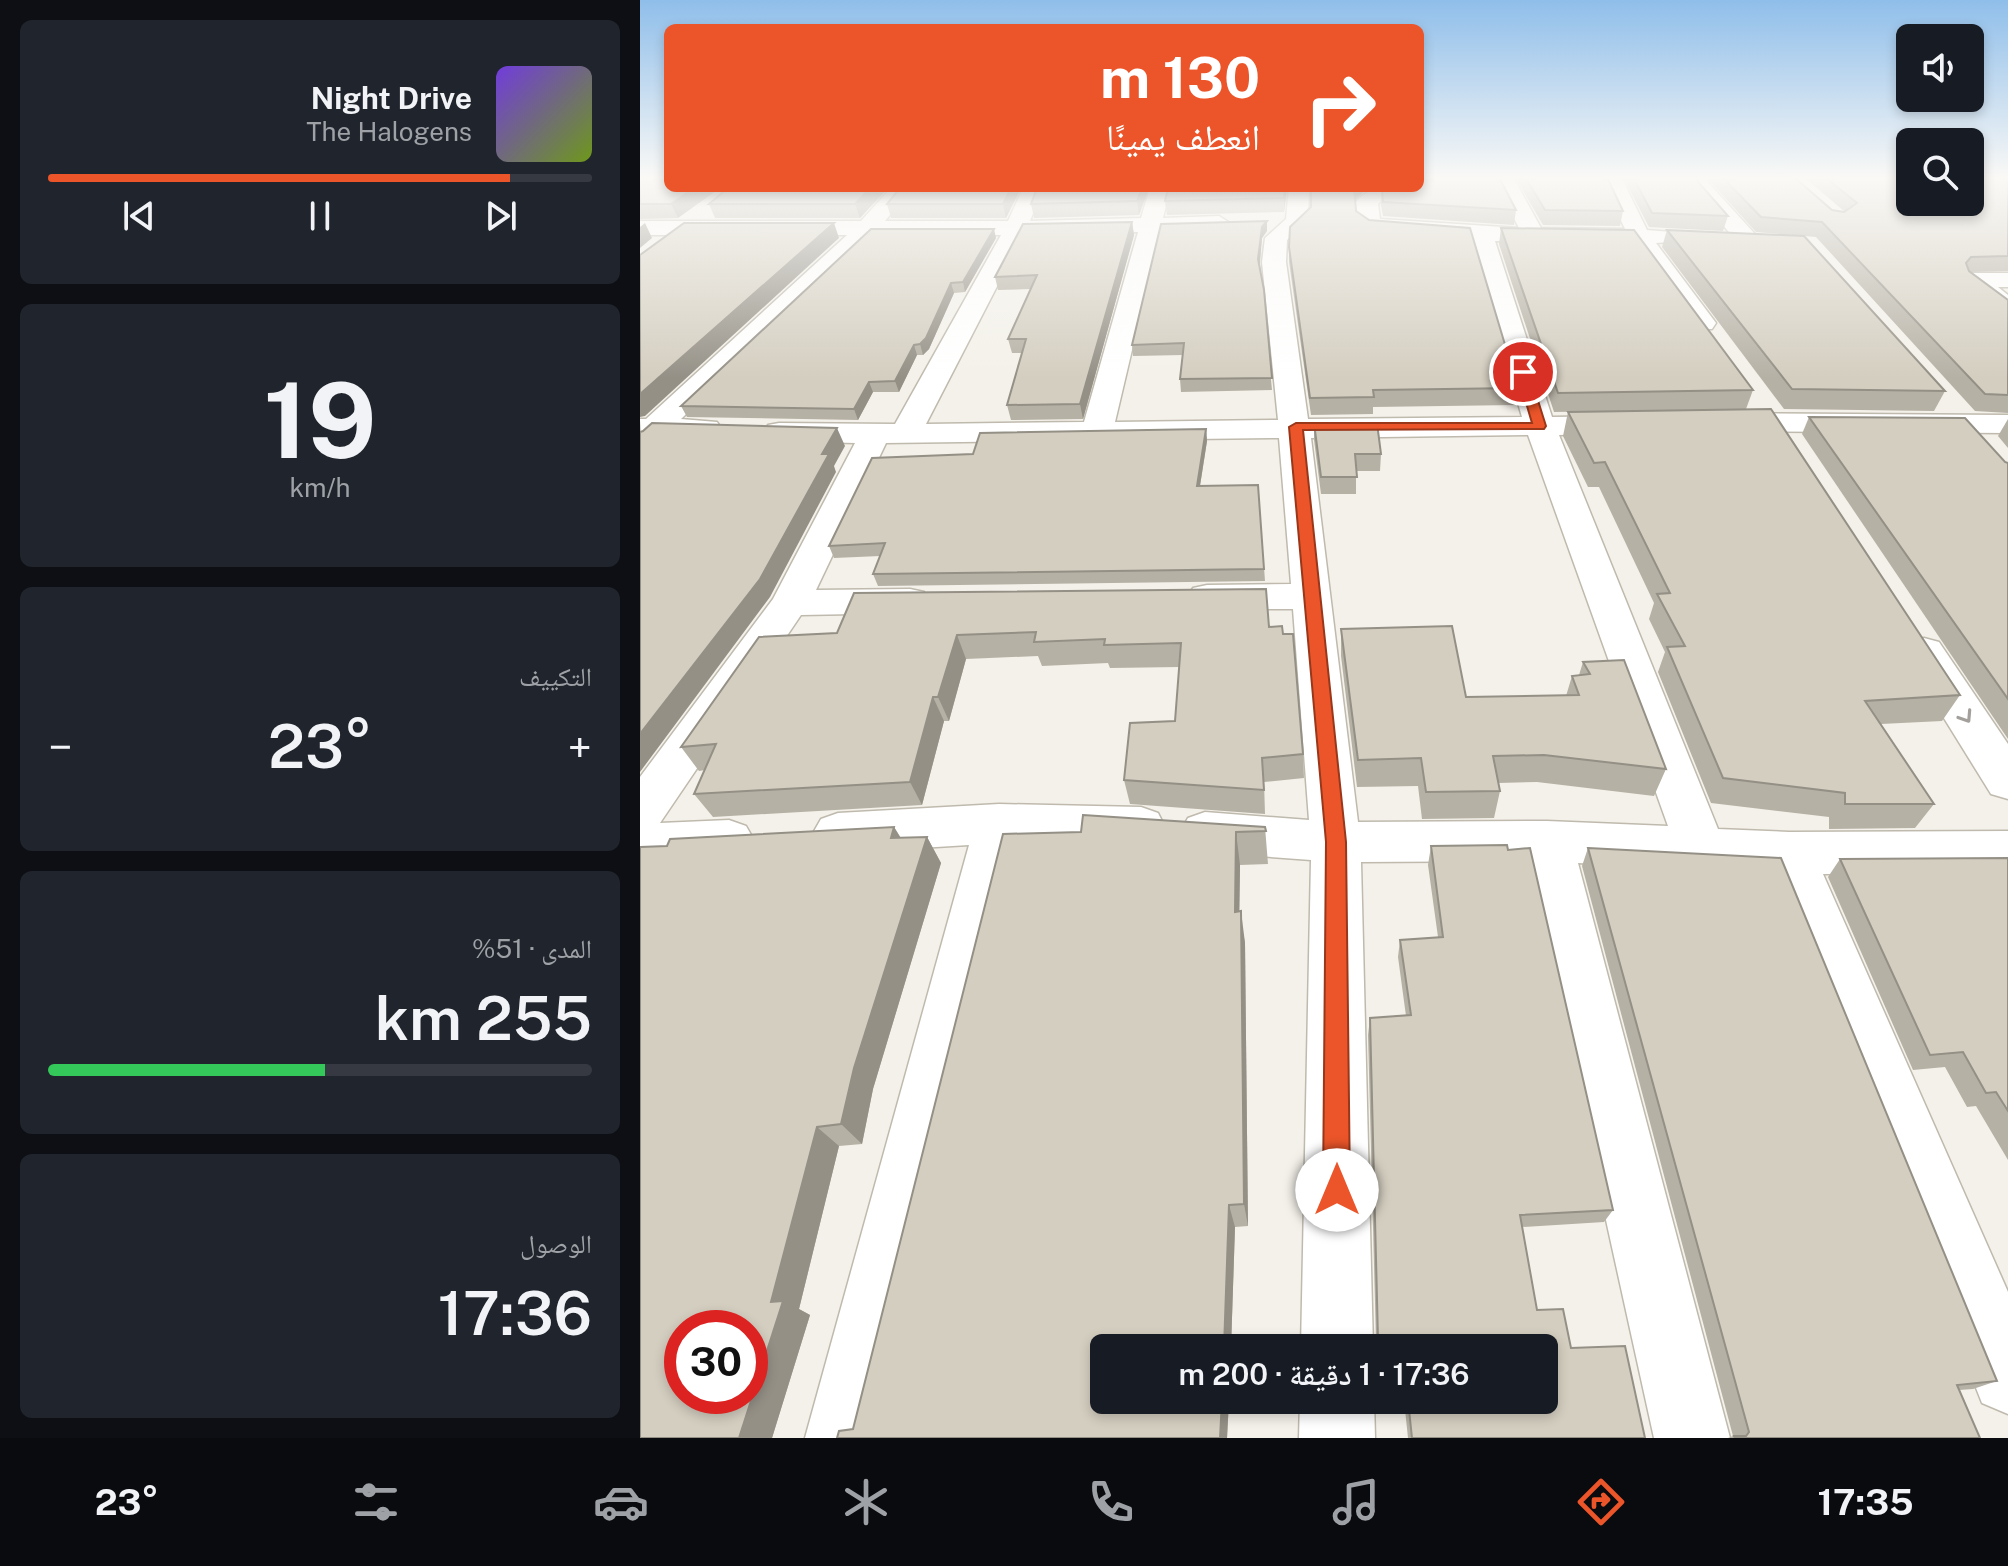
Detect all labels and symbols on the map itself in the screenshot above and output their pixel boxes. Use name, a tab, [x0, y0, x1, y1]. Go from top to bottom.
pin	[1489, 338, 1557, 406]
one-way arrow	[1957, 709, 1972, 723]
position arrow	[1295, 1148, 1379, 1232]
speed limit sign: 30	[664, 1310, 768, 1414]

